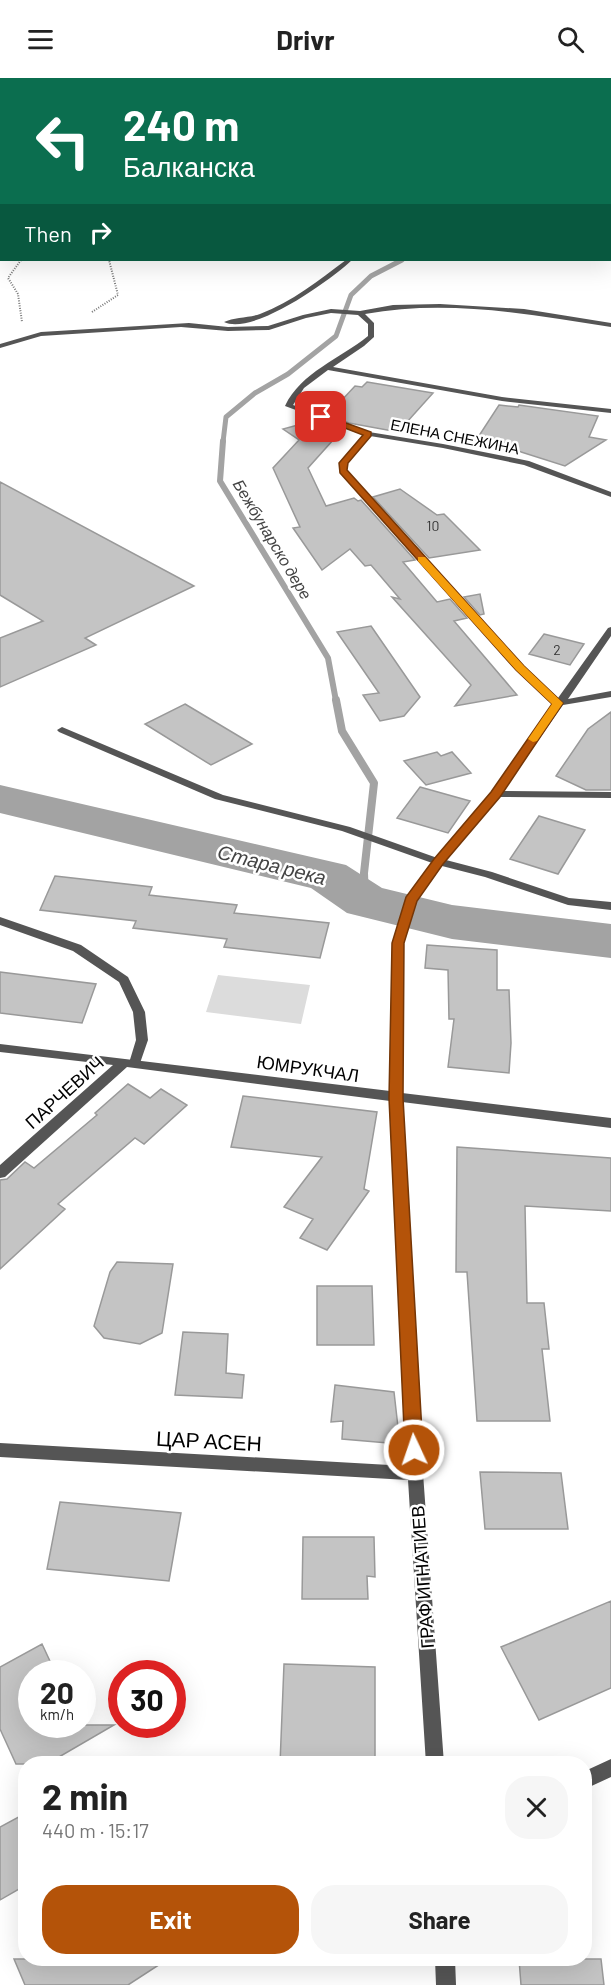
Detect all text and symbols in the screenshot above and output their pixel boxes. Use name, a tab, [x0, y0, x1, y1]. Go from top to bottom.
icon: menu	[24, 23, 57, 56]
text: Drivr	[276, 23, 335, 55]
icon: search	[554, 23, 587, 56]
text: 240 m	[123, 99, 239, 149]
icon: left	[24, 102, 102, 180]
text: Балканска	[123, 150, 255, 182]
icon: right	[84, 216, 117, 249]
text: Then	[24, 220, 72, 246]
pin	[295, 391, 346, 442]
icon: arrive	[304, 400, 337, 433]
street label: ЕЛЕНА СНЕЖИНА	[389, 415, 521, 457]
water label: Бежбунарско дере	[230, 476, 316, 602]
house number: 10	[427, 517, 439, 534]
house number: 2	[553, 641, 561, 658]
water label: Стара река	[215, 839, 329, 889]
street label: ЮМРУКЧАЛ	[256, 1050, 360, 1086]
street label: ПАРЧЕВИЧ	[20, 1051, 108, 1133]
position arrow	[382, 1418, 446, 1482]
street label: ЦАР АСЕН	[156, 1425, 262, 1455]
street label: ГРАФ ИГНАТИЕВ	[406, 1505, 438, 1649]
speed limit sign: 30	[108, 1660, 186, 1738]
text: 20	[40, 1674, 74, 1710]
text: km/h	[40, 1705, 74, 1723]
text: 2 min	[42, 1774, 128, 1817]
button: close	[505, 1776, 568, 1839]
text: 440 m · 15:17	[42, 1818, 149, 1842]
button: Exit	[42, 1885, 299, 1954]
button: Share	[311, 1885, 568, 1954]

